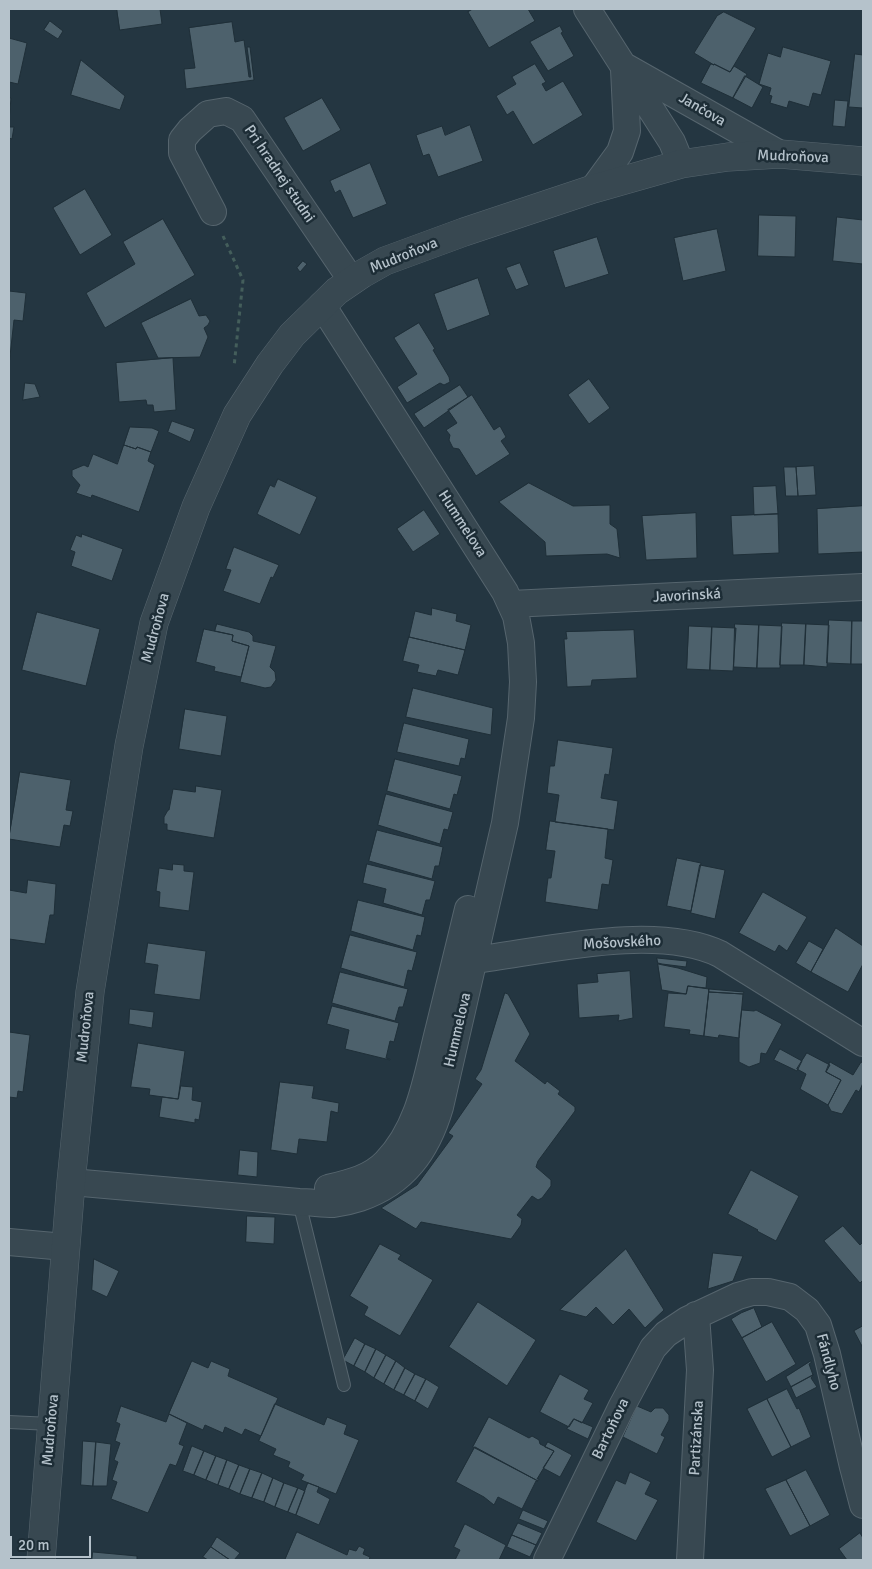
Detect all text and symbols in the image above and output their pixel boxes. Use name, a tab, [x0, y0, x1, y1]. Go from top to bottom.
street label: Jančova	[675, 89, 729, 131]
street label: Pri hradnej studni	[240, 122, 318, 226]
street label: Mudroňova	[757, 147, 829, 167]
street label: Mudroňova	[367, 234, 441, 278]
street label: Hummelova	[434, 487, 490, 561]
street label: Javorinská	[653, 585, 721, 607]
street label: Mudroňova	[138, 591, 174, 665]
street label: Mošovského	[582, 932, 662, 954]
street label: Mudroňova	[73, 990, 99, 1064]
street label: Hummelova	[441, 991, 475, 1069]
street label: Fándlyho	[812, 1332, 844, 1392]
street label: Mudroňova	[39, 1394, 63, 1466]
street label: Bartoňova	[589, 1396, 633, 1462]
street label: Partizánska	[686, 1400, 708, 1476]
scale bar	[12, 1526, 94, 1558]
text: 20 m	[18, 1536, 49, 1554]

